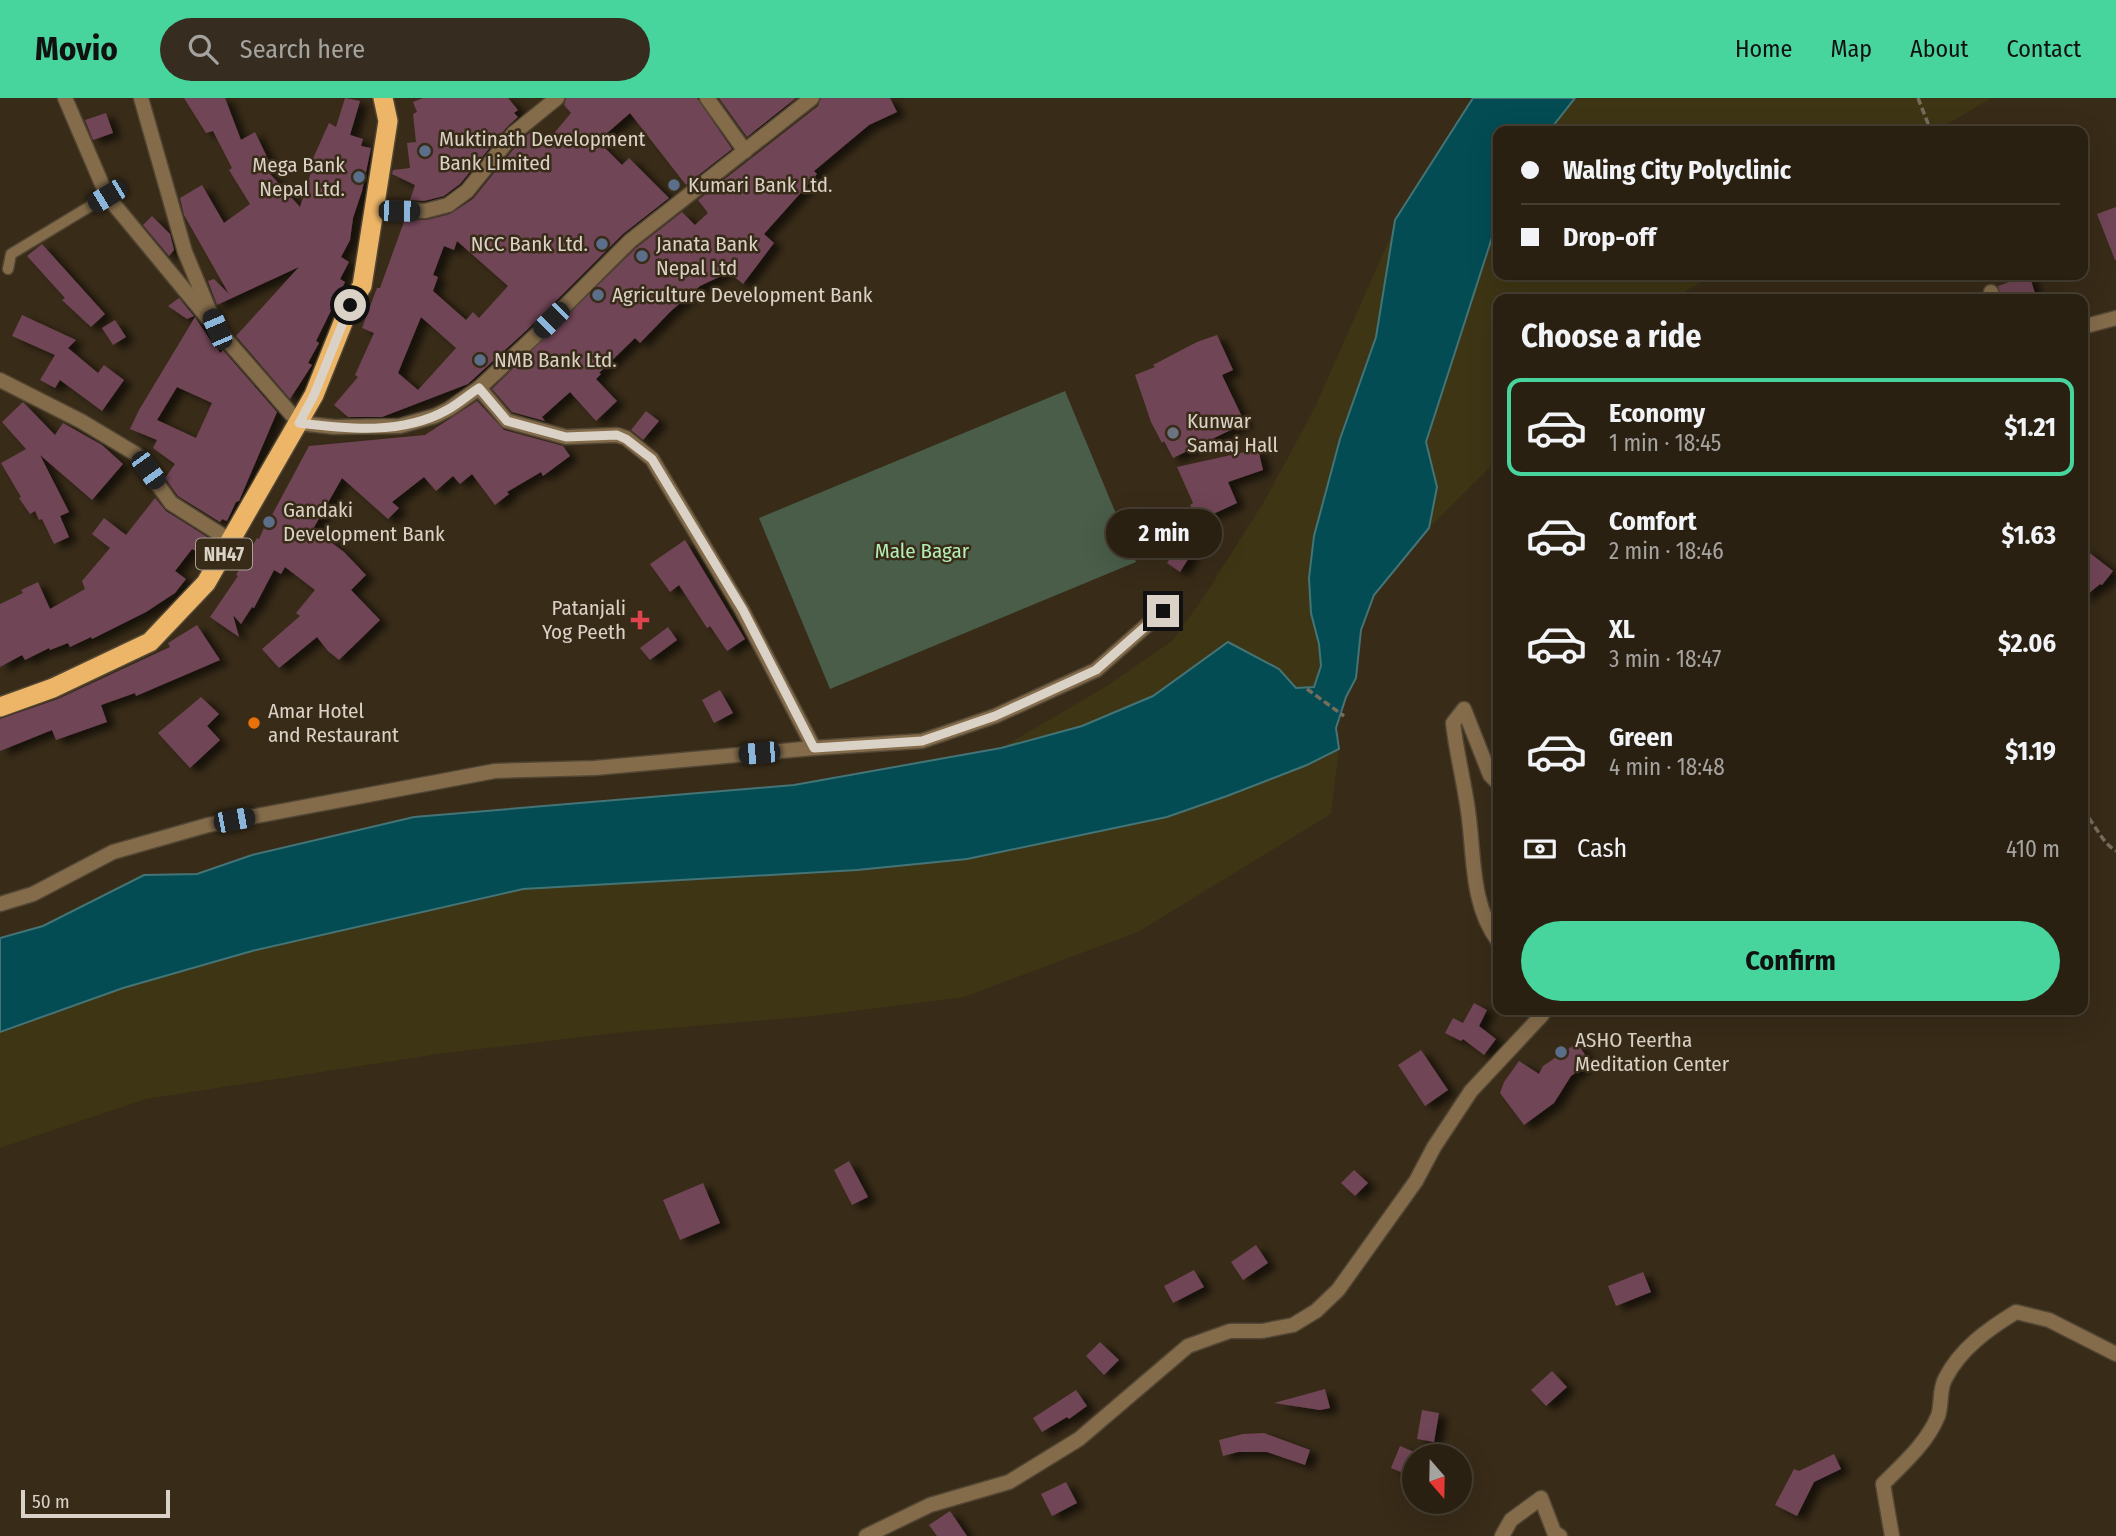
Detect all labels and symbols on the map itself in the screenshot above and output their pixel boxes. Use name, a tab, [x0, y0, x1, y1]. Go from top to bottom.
place label: Muktinath Development Bank Limited	[439, 126, 645, 176]
marker: Muktinath Development Bank Limited	[417, 143, 433, 159]
place label: Mega Bank Nepal Ltd.	[252, 152, 345, 202]
marker: Mega Bank Nepal Ltd.	[351, 169, 367, 185]
place label: Kumari Bank Ltd.	[688, 172, 833, 198]
car	[84, 176, 131, 216]
marker: Kumari Bank Ltd.	[666, 177, 682, 193]
car	[378, 200, 421, 222]
place label: NCC Bank Ltd.	[471, 231, 588, 257]
place label: Janata Bank Nepal Ltd	[656, 231, 758, 281]
marker: NCC Bank Ltd.	[594, 236, 610, 252]
marker: Janata Bank Nepal Ltd	[634, 248, 650, 264]
place label: Agriculture Development Bank	[612, 282, 873, 308]
marker: Agriculture Development Bank	[590, 287, 606, 303]
route start	[334, 289, 366, 321]
car	[529, 298, 574, 342]
car	[200, 306, 235, 352]
place label: NMB Bank Ltd.	[494, 347, 617, 373]
marker: NMB Bank Ltd.	[472, 352, 488, 368]
place label: Kunwar Samaj Hall	[1187, 408, 1279, 458]
marker: Kunwar Samaj Hall	[1165, 425, 1181, 441]
car	[128, 447, 169, 493]
place label: Gandaki Development Bank	[283, 497, 445, 547]
callout: 2 min	[1105, 510, 1221, 559]
marker: Gandaki Development Bank	[261, 514, 277, 530]
road number: NH47	[196, 538, 252, 569]
park label: Male Bagar	[875, 538, 970, 564]
place label: Patanjali Yog Peeth	[542, 595, 626, 645]
route end	[1147, 595, 1179, 627]
marker: Patanjali Yog Peeth	[632, 612, 648, 628]
place label: Amar Hotel and Restaurant	[268, 698, 399, 748]
marker: Amar Hotel and Restaurant	[246, 715, 262, 731]
car	[738, 741, 781, 765]
car	[212, 806, 257, 834]
place label: ASHO Teertha Meditation Center	[1575, 1027, 1730, 1077]
marker: ASHO Teertha Meditation Center	[1553, 1044, 1569, 1060]
north arrow	[1402, 1444, 1472, 1514]
scale bar	[21, 1487, 170, 1519]

